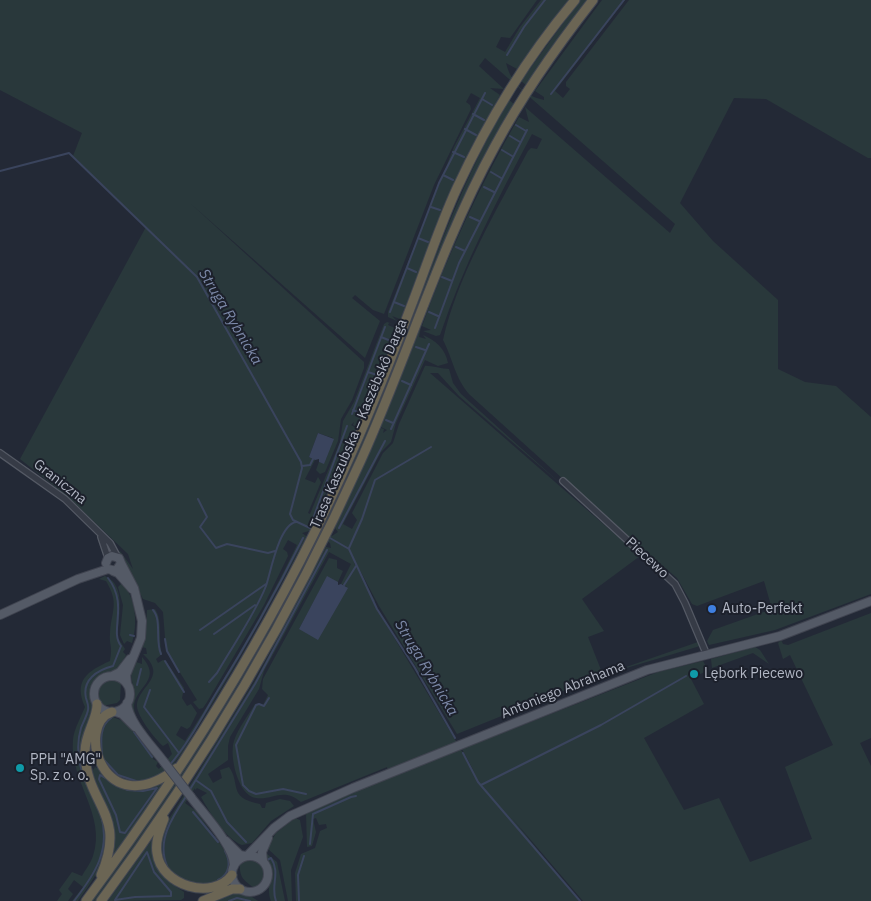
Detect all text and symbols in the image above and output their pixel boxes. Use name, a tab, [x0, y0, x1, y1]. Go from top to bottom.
water label: Struga Rybnicka	[194, 266, 266, 368]
street label: Trasa Kaszubska – Kaszëbskô Darga	[307, 317, 411, 531]
street label: Graniczna	[30, 456, 90, 508]
street label: Piecewo	[622, 534, 672, 582]
place label: Auto-Perfekt	[722, 601, 803, 617]
marker: Auto-Perfekt	[706, 603, 718, 615]
water label: Struga Rybnicka	[390, 617, 462, 719]
street label: Antoniego Abrahama	[499, 657, 627, 723]
place label: Lębork Piecewo	[704, 666, 803, 682]
marker: Lębork Piecewo	[688, 668, 700, 680]
place label: PPH "AMG" Sp. z o. o.	[30, 752, 101, 784]
marker: PPH "AMG" Sp. z o. o.	[14, 762, 26, 774]

